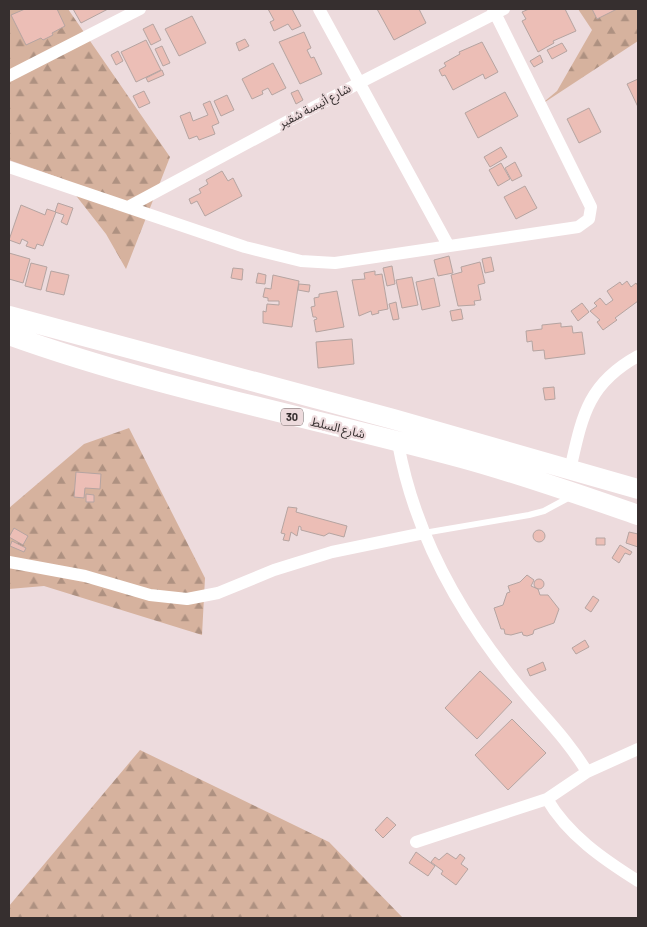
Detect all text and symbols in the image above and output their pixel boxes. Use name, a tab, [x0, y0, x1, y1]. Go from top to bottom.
street label: شارع أنيسة شقير	[275, 80, 354, 133]
road number: 30	[281, 408, 303, 426]
street label: شارع السلط	[309, 414, 367, 443]

